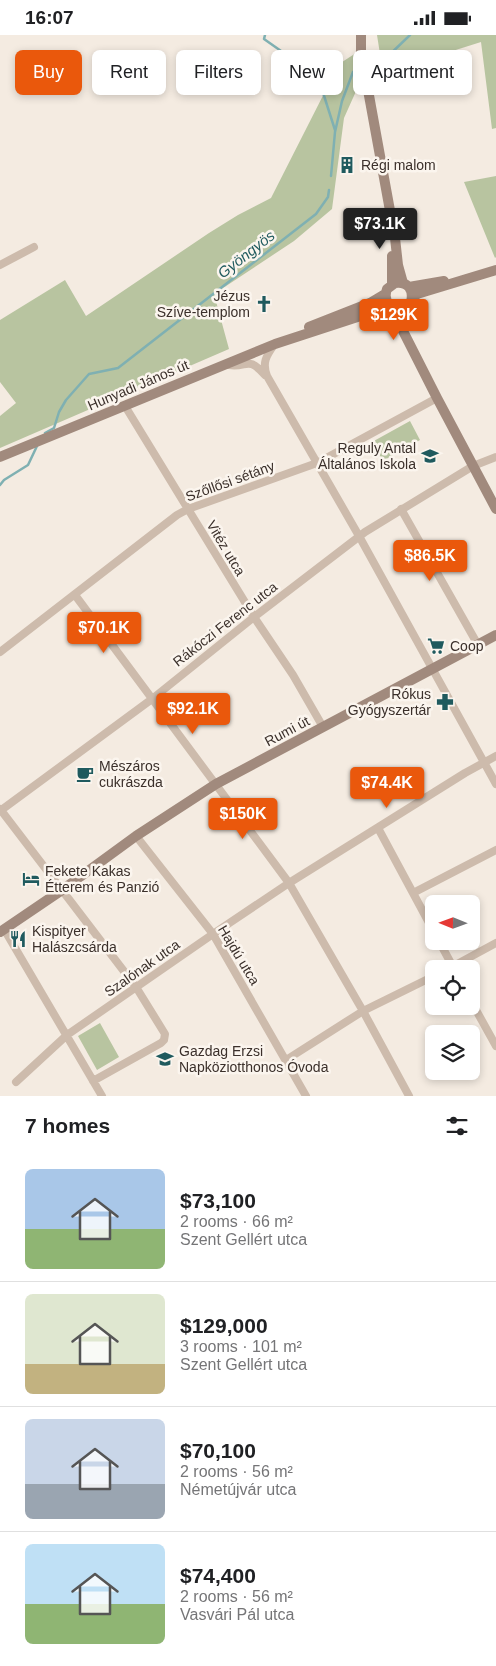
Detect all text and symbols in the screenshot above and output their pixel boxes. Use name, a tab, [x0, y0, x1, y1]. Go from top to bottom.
text: 16:07	[25, 7, 74, 28]
chip: Buy	[15, 50, 82, 95]
chip: Rent	[92, 50, 166, 95]
chip: Filters	[176, 50, 261, 95]
chip: New	[271, 50, 343, 95]
chip: Apartment	[353, 50, 472, 95]
building icon: Régi malom	[337, 155, 357, 175]
place label: Régi malom	[361, 157, 436, 173]
pin: $73.1K	[339, 207, 421, 250]
text: $73.1K	[354, 215, 406, 232]
water label: Gyöngyös	[214, 226, 278, 281]
place label: Jézus Szíve-templom	[157, 288, 250, 320]
church icon: Jézus Szíve-templom	[254, 294, 274, 314]
pin: $129K	[359, 299, 429, 341]
text: $129K	[370, 306, 418, 323]
street label: Hunyadi János út	[85, 356, 191, 414]
place label: Reguly Antal Általános Iskola	[318, 440, 416, 472]
school or university icon: Reguly Antal Általános Iskola	[420, 446, 440, 466]
street label: Szőllősi sétány	[183, 458, 277, 504]
street label: Vitéz utca	[203, 518, 249, 579]
pin: $86.5K	[389, 539, 471, 582]
text: $86.5K	[404, 547, 456, 564]
street label: Rákóczi Ferenc utca	[170, 578, 280, 670]
pin: $70.1K	[63, 611, 145, 654]
text: $70.1K	[78, 619, 130, 636]
supermarket icon: Coop	[426, 636, 446, 656]
place label: Coop	[450, 638, 484, 654]
place label: Rókus Gyógyszertár	[348, 686, 431, 718]
pharmacy icon: Rókus Gyógyszertár	[435, 692, 455, 712]
pin: $92.1K	[152, 693, 234, 735]
text: $92.1K	[167, 700, 219, 717]
street label: Rumi út	[262, 713, 312, 749]
place label: Mészáros cukrászda	[99, 758, 163, 790]
cafe icon: Mészáros cukrászda	[75, 764, 95, 784]
pin: $74.4K	[346, 767, 428, 809]
text: $74.4K	[361, 774, 413, 791]
pin: $150K	[208, 797, 278, 840]
text: $150K	[219, 805, 267, 822]
place label: Fekete Kakas Étterem és Panzió	[45, 863, 160, 895]
hotel icon: Fekete Kakas Étterem és Panzió	[21, 869, 41, 889]
north arrow	[425, 895, 480, 950]
map controls	[425, 895, 480, 1080]
street label: Hajdú utca	[215, 922, 263, 988]
place label: Kispityer Halászcsárda	[32, 923, 117, 955]
restaurant icon: Kispityer Halászcsárda	[8, 929, 28, 949]
street label: Szalónak utca	[101, 936, 183, 1000]
button: locate	[425, 960, 480, 1015]
button: layers	[425, 1025, 480, 1080]
place label: Gazdag Erzsi Napköziotthonos Óvoda	[179, 1043, 329, 1075]
school or university icon: Gazdag Erzsi Napköziotthonos Óvoda	[155, 1049, 175, 1069]
icon: filters	[443, 1112, 471, 1140]
text: 7 homes	[25, 1114, 110, 1137]
icon: home	[65, 1189, 125, 1249]
text: $73,100	[180, 1189, 256, 1212]
text: 2 rooms · 66 m²	[180, 1213, 293, 1230]
text: Szent Gellért utca	[180, 1231, 307, 1248]
icon: home	[65, 1314, 125, 1374]
text: $129,000	[180, 1314, 268, 1337]
text: 3 rooms · 101 m²	[180, 1338, 302, 1355]
text: Szent Gellért utca	[180, 1356, 307, 1373]
icon: home	[65, 1439, 125, 1499]
text: $70,100	[180, 1439, 256, 1462]
text: 2 rooms · 56 m²	[180, 1463, 293, 1480]
text: Németújvár utca	[180, 1481, 297, 1498]
icon: home	[65, 1564, 125, 1624]
text: $74,400	[180, 1564, 256, 1587]
text: 2 rooms · 56 m²	[180, 1588, 293, 1605]
text: Vasvári Pál utca	[180, 1606, 294, 1623]

